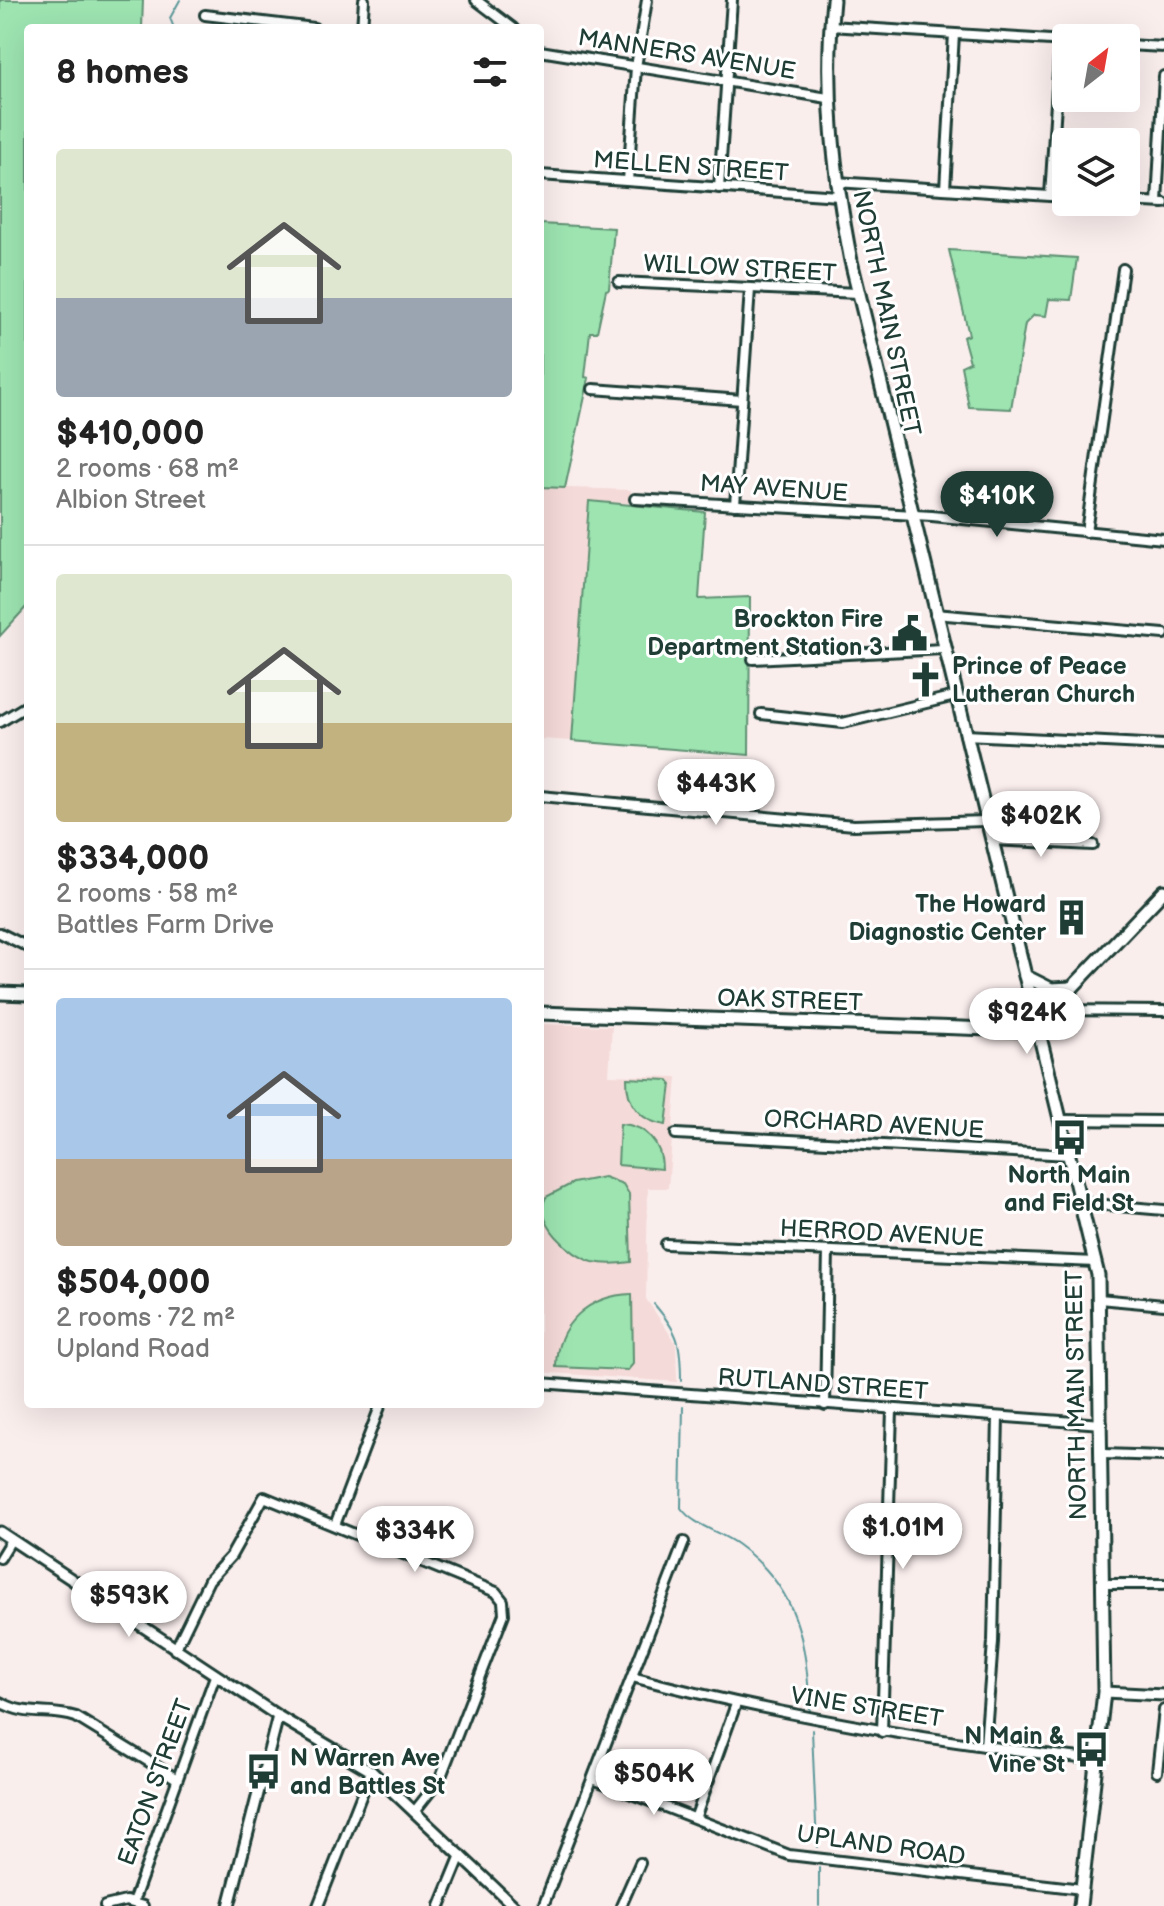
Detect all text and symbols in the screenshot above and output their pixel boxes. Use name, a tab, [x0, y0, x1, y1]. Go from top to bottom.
street label: MANNERS AVENUE	[576, 23, 798, 86]
north arrow	[1052, 24, 1140, 112]
map controls	[1052, 24, 1140, 216]
icon: filters	[468, 50, 512, 94]
text: 8 homes	[56, 52, 189, 93]
button: layers	[1052, 128, 1140, 216]
street label: MELLEN STREET	[592, 145, 790, 188]
street label: NORTH MAIN STREET	[846, 188, 927, 439]
icon: home	[212, 201, 356, 345]
street label: WILLOW STREET	[643, 249, 838, 288]
text: $410,000	[56, 413, 204, 454]
text: 2 rooms · 68 m²	[56, 454, 239, 485]
street label: MAY AVENUE	[699, 469, 849, 508]
pin: $410K	[941, 471, 1053, 539]
text: $410K	[959, 481, 1035, 512]
text: Albion Street	[56, 485, 206, 516]
place label: Brockton Fire Department Station 3	[647, 605, 883, 662]
public building icon: Brockton Fire Department Station 3	[890, 614, 928, 652]
icon: home	[212, 626, 356, 770]
place label: Prince of Peace Lutheran Church	[952, 652, 1135, 709]
church icon: Prince of Peace Lutheran Church	[907, 661, 945, 699]
pin: $443K	[660, 759, 772, 827]
text: $443K	[676, 769, 756, 800]
pin: $402K	[985, 791, 1097, 859]
text: $402K	[1000, 801, 1082, 832]
text: $334,000	[56, 838, 209, 879]
text: 2 rooms · 58 m²	[56, 879, 238, 910]
place label: The Howard Diagnostic Center	[848, 890, 1046, 947]
building icon: The Howard Diagnostic Center	[1053, 899, 1091, 937]
text: Battles Farm Drive	[56, 910, 274, 941]
street label: OAK STREET	[717, 983, 864, 1018]
pin: $924K	[971, 988, 1083, 1056]
text: $924K	[987, 998, 1067, 1029]
icon: home	[212, 1050, 356, 1194]
street label: ORCHARD AVENUE	[763, 1104, 985, 1145]
bus stop icon: North Main and Field St	[1050, 1119, 1088, 1157]
place label: North Main and Field St	[1004, 1161, 1134, 1218]
street label: HERROD AVENUE	[779, 1214, 985, 1253]
text: $504,000	[56, 1262, 210, 1303]
street label: NORTH MAIN STREET	[1060, 1269, 1093, 1520]
text: 2 rooms · 72 m²	[56, 1303, 235, 1334]
text: Upland Road	[56, 1334, 210, 1365]
street label: RUTLAND STREET	[717, 1363, 930, 1406]
pin: $1.01M	[838, 1503, 968, 1571]
pin: $334K	[359, 1506, 471, 1574]
text: $1.01M	[861, 1513, 945, 1544]
text: $334K	[375, 1516, 455, 1547]
pin: $593K	[73, 1571, 185, 1639]
text: $593K	[89, 1581, 169, 1612]
street label: VINE STREET	[789, 1681, 946, 1734]
street label: EATON STREET	[112, 1695, 199, 1869]
place label: N Main & Vine St	[964, 1722, 1065, 1779]
bus stop icon: N Main & Vine St	[1072, 1731, 1110, 1769]
place label: N Warren Ave and Battles St	[290, 1744, 445, 1801]
pin: $504K	[598, 1749, 710, 1817]
bus stop icon: N Warren Ave and Battles St	[245, 1753, 283, 1791]
text: $504K	[613, 1759, 695, 1790]
street label: UPLAND ROAD	[795, 1819, 967, 1872]

